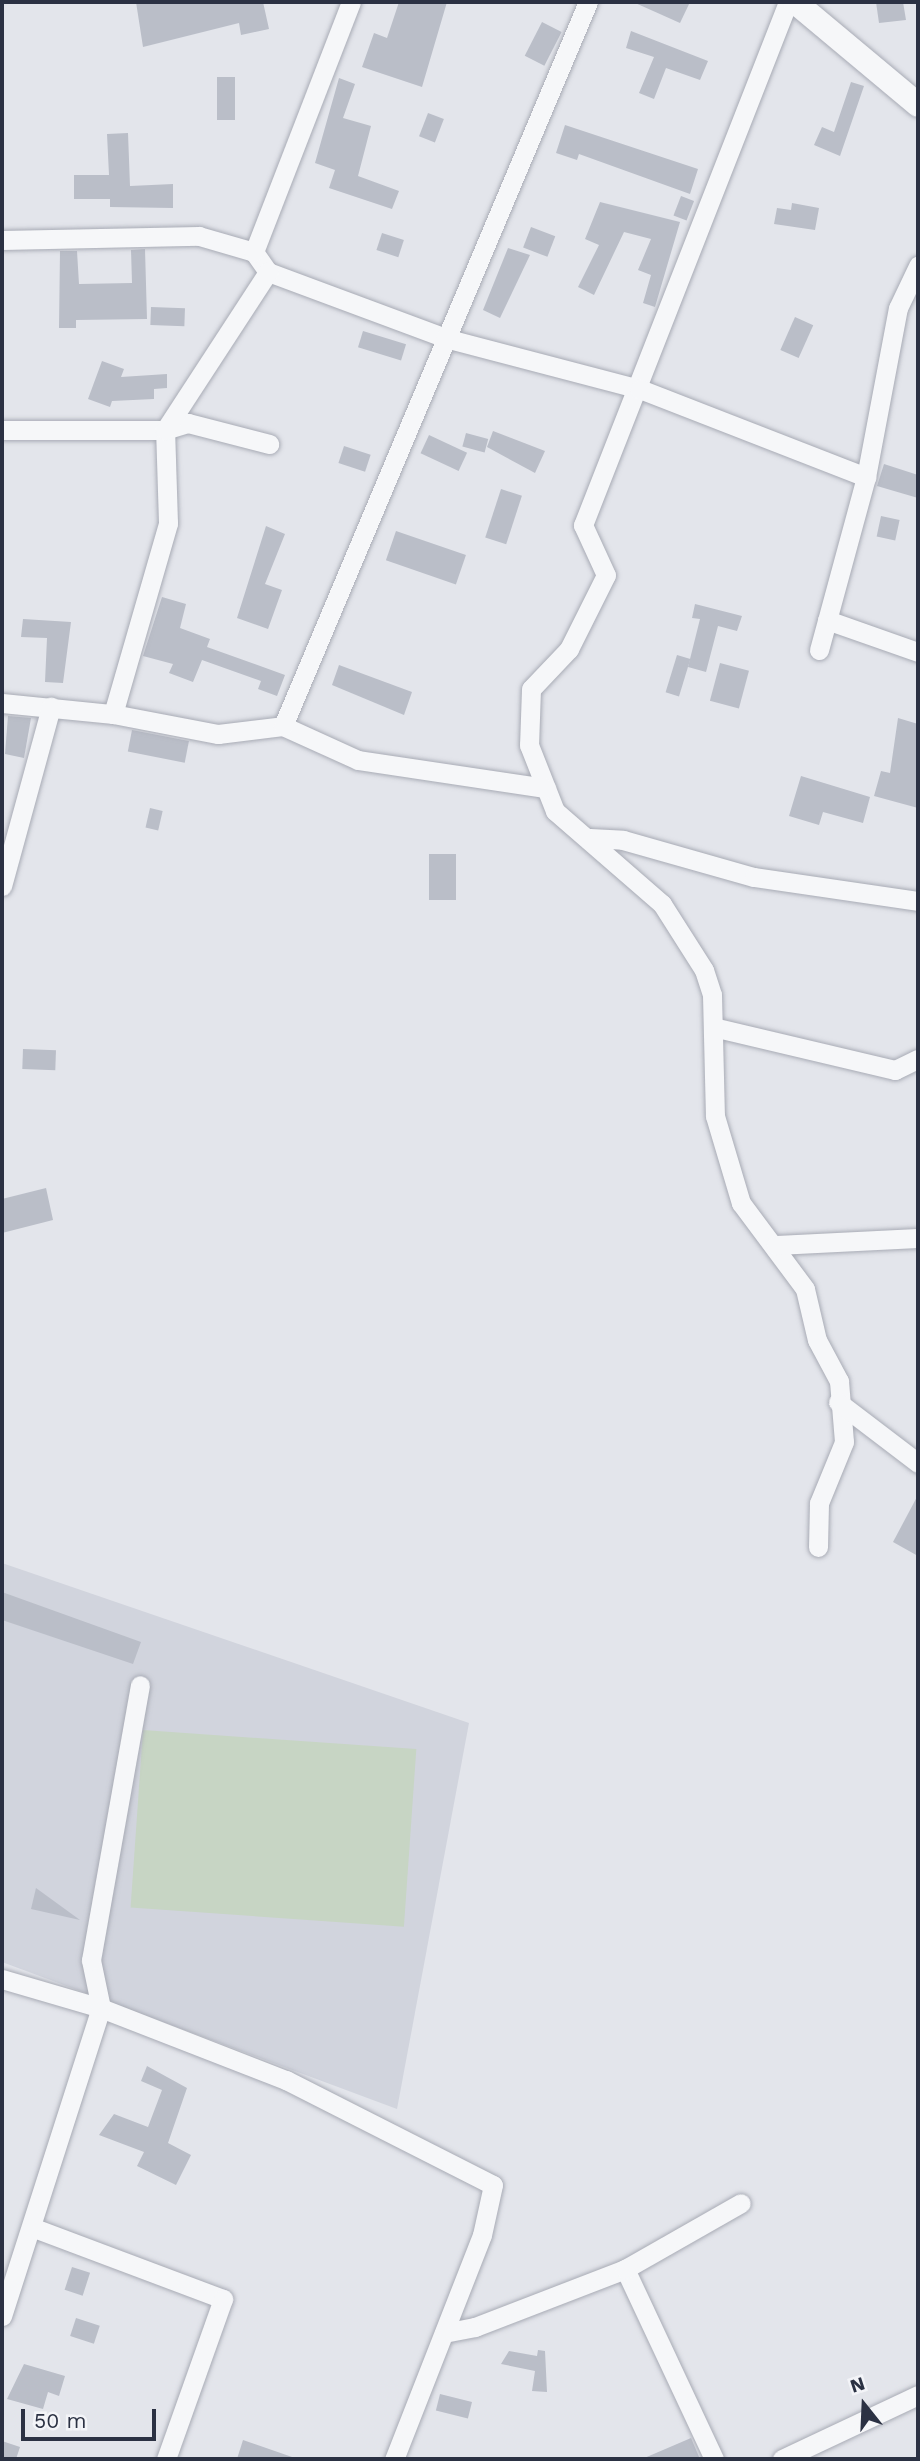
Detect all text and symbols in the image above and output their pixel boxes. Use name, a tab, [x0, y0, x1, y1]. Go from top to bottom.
north arrow	[829, 2370, 899, 2440]
text: N	[847, 2371, 868, 2398]
scale bar	[24, 2394, 159, 2438]
text: 50 m	[34, 2408, 86, 2433]

